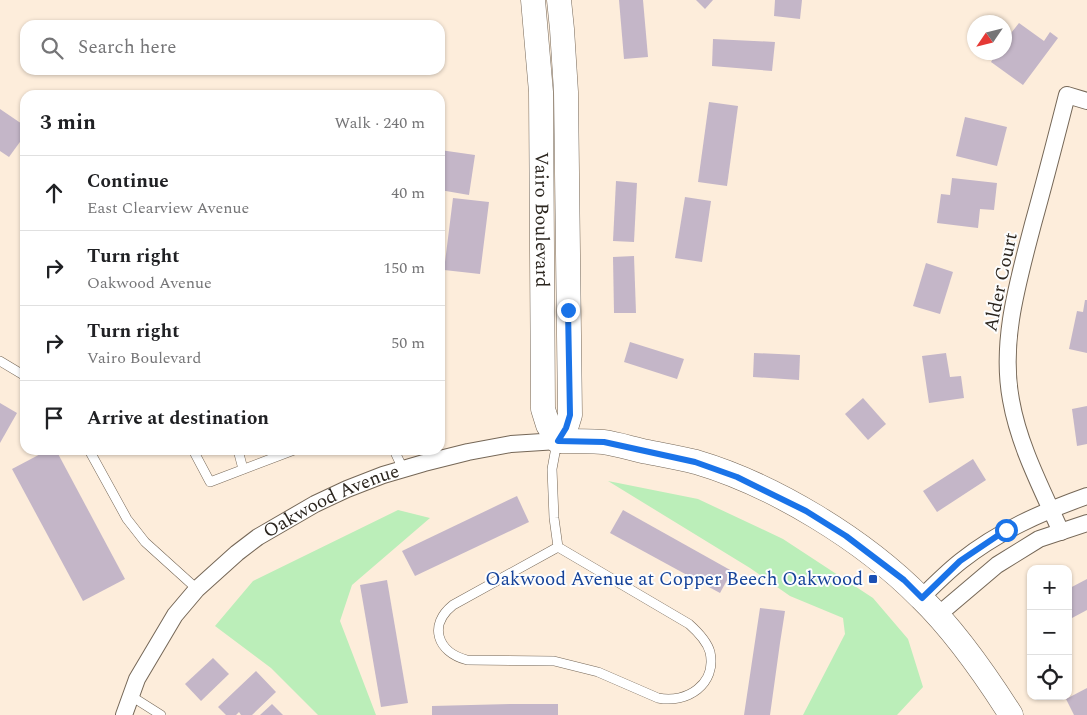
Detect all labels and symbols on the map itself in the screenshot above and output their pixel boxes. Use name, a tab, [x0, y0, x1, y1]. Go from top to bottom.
north arrow	[967, 15, 1012, 60]
street label: Vairo Boulevard	[527, 152, 557, 288]
street label: Alder Court	[976, 229, 1026, 334]
route end	[557, 299, 580, 322]
street label: Oakwood Avenue	[258, 456, 403, 546]
route start	[995, 519, 1018, 542]
place label: Oakwood Avenue at Copper Beech Oakwood	[485, 565, 863, 594]
marker: Oakwood Avenue at Copper Beech Oakwood	[867, 573, 879, 585]

